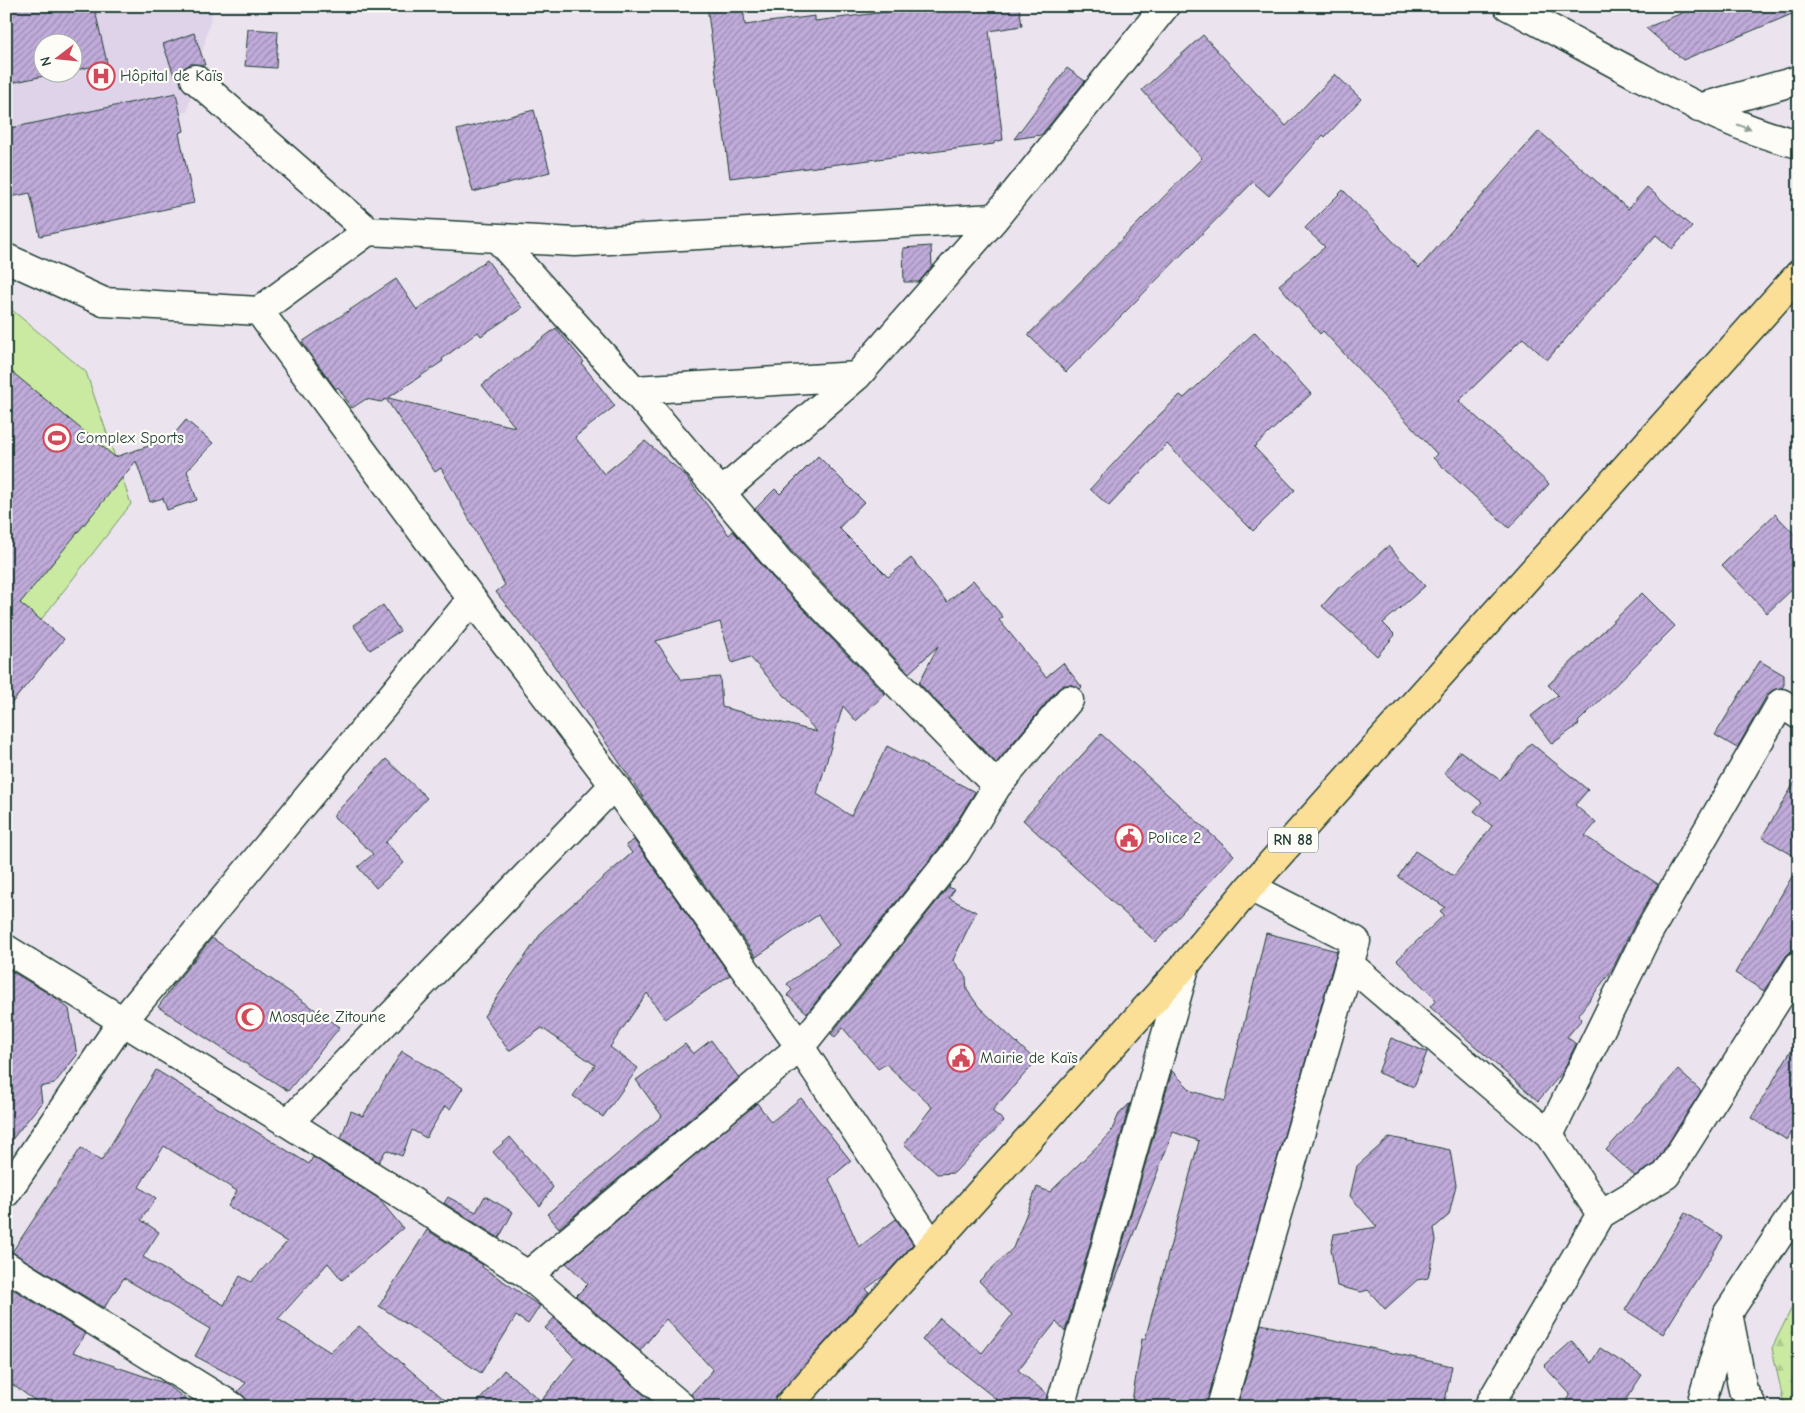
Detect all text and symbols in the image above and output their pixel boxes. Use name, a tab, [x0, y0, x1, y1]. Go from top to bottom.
north arrow	[32, 32, 82, 82]
text: N	[37, 55, 55, 68]
hospital icon: Hôpital de Kaïs	[86, 61, 116, 91]
place label: Hôpital de Kaïs	[120, 67, 223, 85]
one-way arrow	[1737, 123, 1752, 131]
sports icon: Complex Sports	[42, 423, 72, 453]
place label: Complex Sports	[76, 429, 184, 447]
public building icon: Police 2	[1114, 823, 1144, 853]
road number: RN 88	[1268, 828, 1318, 852]
place label: Police 2	[1148, 829, 1201, 847]
mosque icon: Mosquée Zitoune	[235, 1002, 265, 1032]
place label: Mosquée Zitoune	[269, 1008, 386, 1026]
public building icon: Mairie de Kaïs	[946, 1043, 976, 1073]
place label: Mairie de Kaïs	[980, 1049, 1078, 1067]

